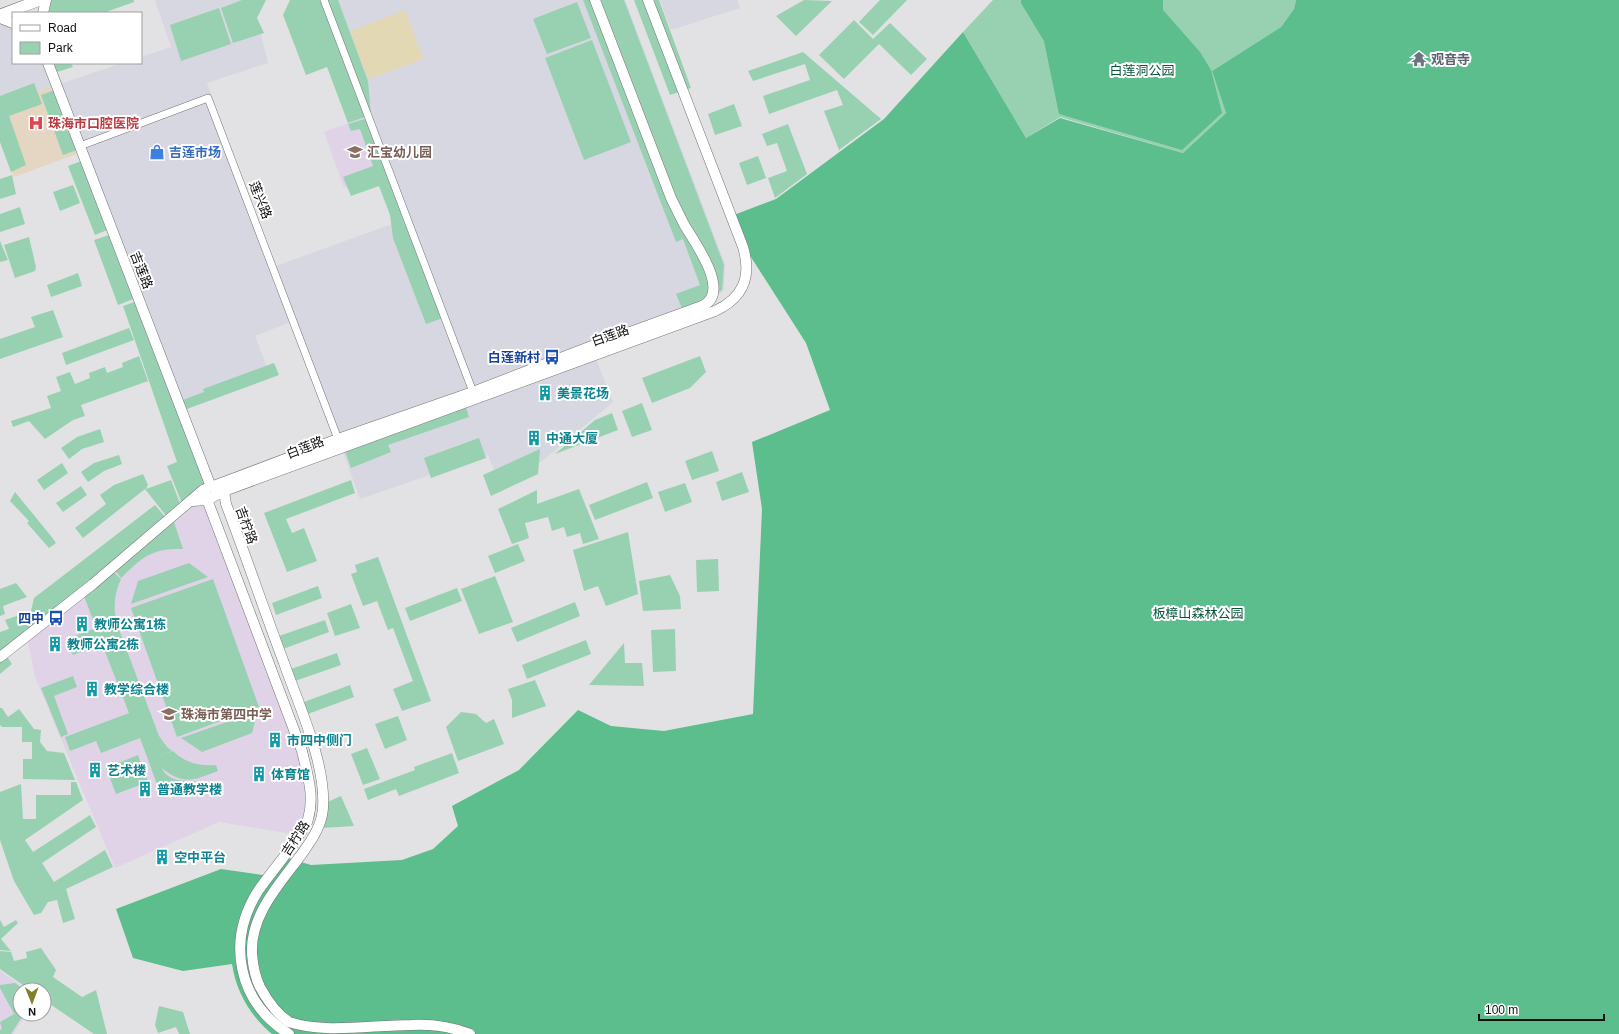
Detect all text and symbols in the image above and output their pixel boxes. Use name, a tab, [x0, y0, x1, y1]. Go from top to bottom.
legend	[12, 12, 142, 64]
text: Road	[48, 21, 77, 35]
text: Park	[48, 41, 74, 55]
temple icon: 观音寺	[1410, 50, 1428, 68]
place label: 观音寺	[1431, 52, 1470, 67]
park label: 白莲洞公园	[1109, 63, 1175, 78]
hospital icon: 珠海市口腔医院	[27, 114, 45, 132]
place label: 珠海市口腔医院	[48, 116, 139, 131]
shop icon: 吉莲市场	[148, 143, 166, 161]
school or university icon: 汇宝幼儿园	[346, 143, 364, 161]
place label: 吉莲市场	[169, 145, 221, 160]
place label: 汇宝幼儿园	[367, 145, 432, 160]
street label: 莲兴路	[247, 179, 275, 221]
street label: 吉莲路	[128, 249, 156, 291]
street label: 白莲路	[589, 322, 631, 349]
bus stop icon: 白莲新村	[543, 348, 561, 366]
place label: 白莲新村	[488, 350, 540, 365]
building icon: 美景花场	[536, 384, 554, 402]
place label: 美景花场	[557, 386, 609, 401]
building icon: 中通大厦	[525, 429, 543, 447]
place label: 中通大厦	[546, 431, 598, 446]
street label: 白莲路	[284, 433, 326, 461]
street label: 吉柠路	[233, 504, 260, 546]
park label: 板樟山森林公园	[1152, 606, 1244, 621]
bus stop icon: 四中	[47, 609, 65, 627]
place label: 四中	[18, 611, 44, 626]
building icon: 教师公寓1栋	[73, 615, 91, 633]
place label: 教师公寓1栋	[94, 617, 166, 632]
building icon: 教师公寓2栋	[46, 635, 64, 653]
place label: 教师公寓2栋	[67, 637, 139, 652]
building icon: 教学综合楼	[83, 680, 101, 698]
place label: 教学综合楼	[104, 682, 169, 697]
school or university icon: 珠海市第四中学	[160, 705, 178, 723]
place label: 珠海市第四中学	[181, 707, 272, 722]
building icon: 市四中侧门	[266, 731, 284, 749]
place label: 市四中侧门	[287, 733, 352, 748]
building icon: 艺术楼	[86, 761, 104, 779]
place label: 艺术楼	[107, 763, 146, 778]
building icon: 体育馆	[250, 765, 268, 783]
place label: 体育馆	[271, 767, 310, 782]
building icon: 普通教学楼	[136, 780, 154, 798]
place label: 普通教学楼	[157, 782, 222, 797]
street label: 吉柠路	[279, 818, 312, 859]
building icon: 空中平台	[153, 848, 171, 866]
place label: 空中平台	[174, 850, 226, 865]
north arrow	[12, 982, 52, 1022]
scale bar	[1479, 996, 1604, 1022]
text: 100 m	[1485, 1003, 1518, 1017]
text: N	[28, 1006, 36, 1018]

